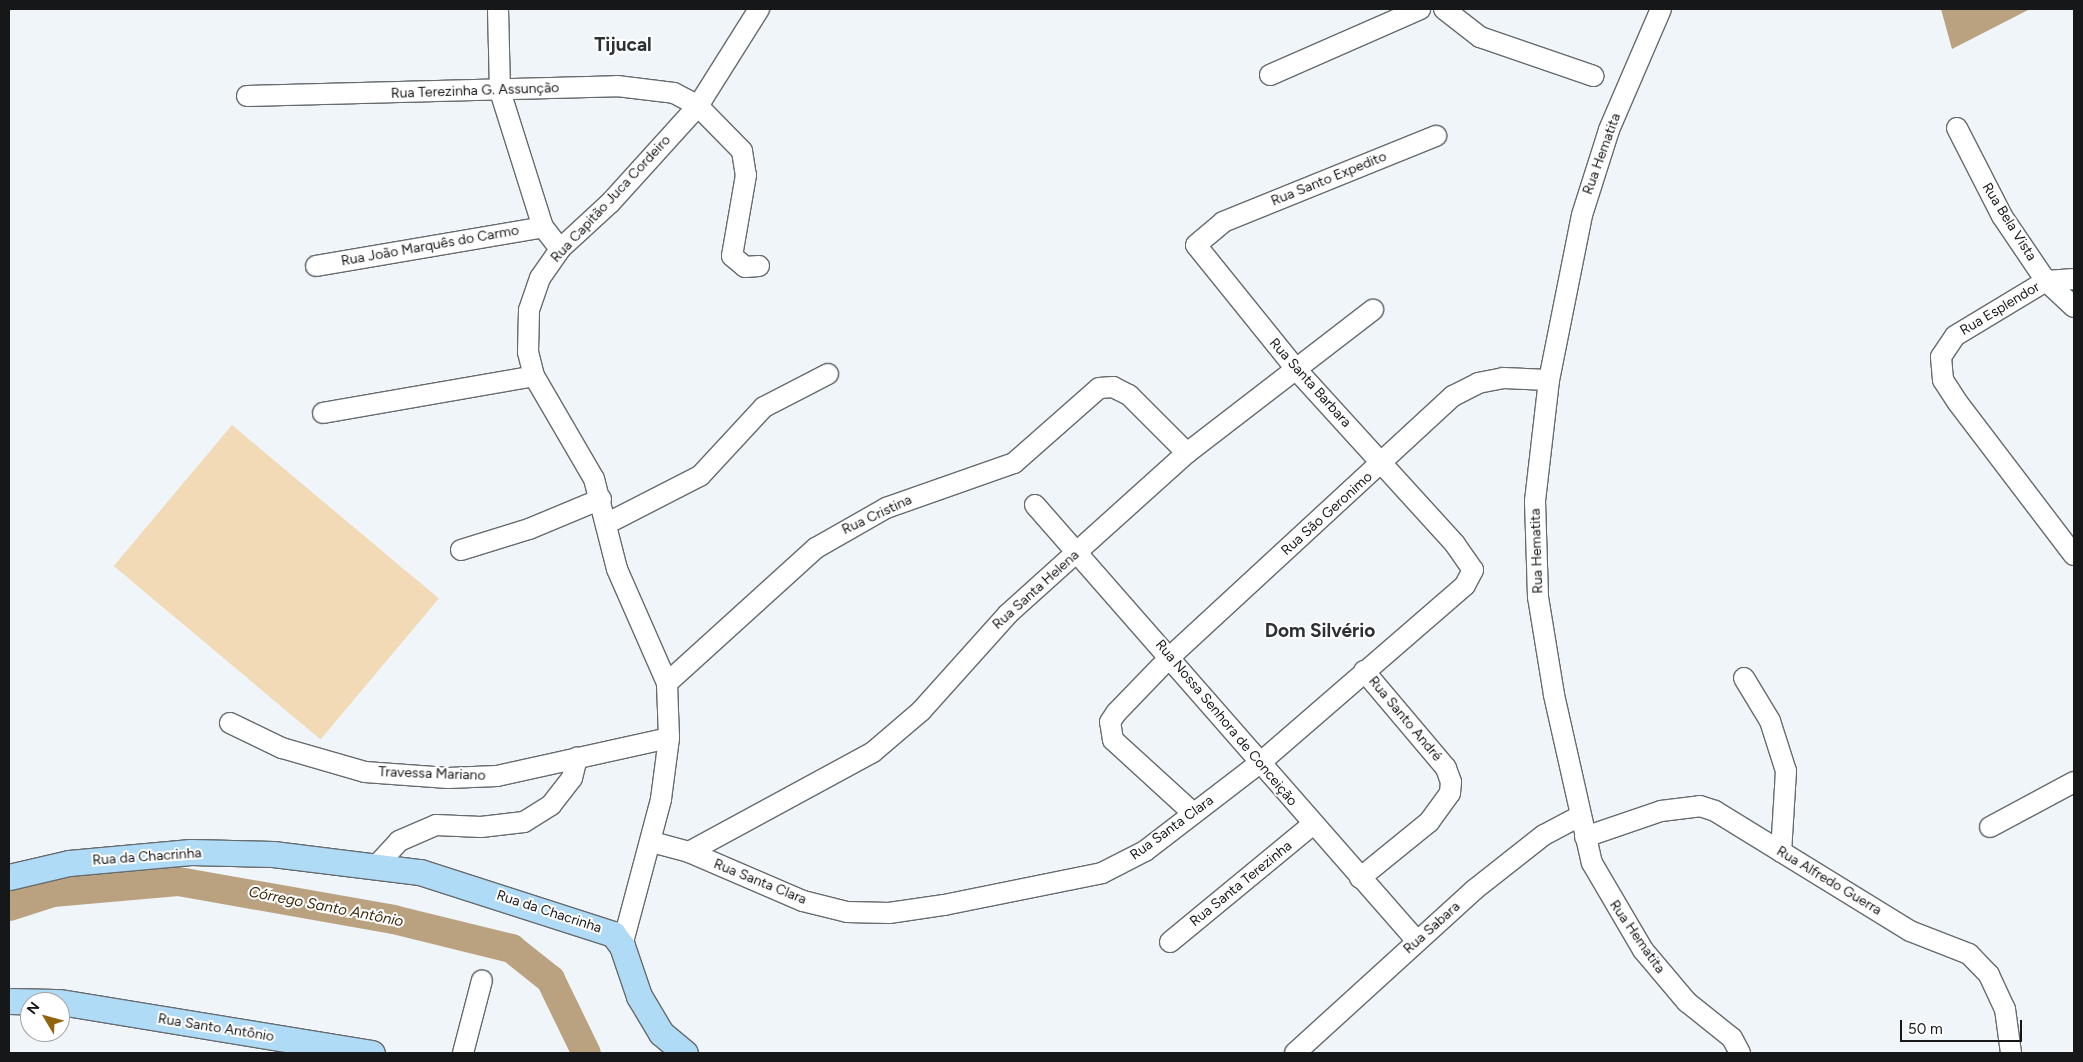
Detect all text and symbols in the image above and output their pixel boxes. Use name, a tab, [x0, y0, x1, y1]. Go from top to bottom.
district label: Tijucal	[594, 34, 652, 56]
street label: Rua Terezinha G. Assunção	[391, 80, 559, 102]
street label: Rua Hematita	[1580, 111, 1624, 197]
street label: Rua Capitão Juca Cordeiro	[548, 132, 674, 266]
street label: Rua Santo Expedito	[1269, 148, 1389, 210]
street label: Rua Bela Vista	[1978, 180, 2040, 264]
street label: Rua João Marquês do Carmo	[340, 222, 520, 270]
street label: Rua Esplendor	[1957, 279, 2043, 339]
street label: Rua Santa Barbara	[1266, 335, 1354, 431]
street label: Rua São Geronimo	[1278, 469, 1376, 559]
street label: Rua Cristina	[839, 491, 915, 539]
street label: Rua Hematita	[1527, 508, 1547, 594]
street label: Rua Santa Helena	[989, 547, 1083, 633]
district label: Dom Silvério	[1265, 620, 1375, 642]
street label: Rua Nossa Senhora de Conceição	[1152, 637, 1300, 809]
street label: Rua Santo André	[1365, 673, 1445, 765]
street label: Travessa Mariano	[378, 764, 486, 784]
street label: Rua Santa Clara	[1127, 792, 1217, 864]
street label: Rua Santa Terezinha	[1187, 838, 1295, 930]
street label: Rua Alfredo Guerra	[1773, 843, 1885, 919]
street label: Rua da Chacrinha	[92, 845, 202, 869]
street label: Rua Santa Clara	[711, 856, 809, 908]
water label: Córrego Santo Antônio	[247, 883, 405, 931]
street label: Rua da Chacrinha	[494, 887, 604, 937]
street label: Rua Hematita	[1606, 897, 1668, 977]
street label: Rua Sabara	[1400, 898, 1464, 958]
north arrow	[20, 992, 70, 1042]
text: N	[23, 999, 43, 1018]
scale bar	[1903, 1010, 2026, 1042]
street label: Rua Santo Antônio	[157, 1011, 275, 1045]
text: 50 m	[1908, 1020, 1943, 1038]

